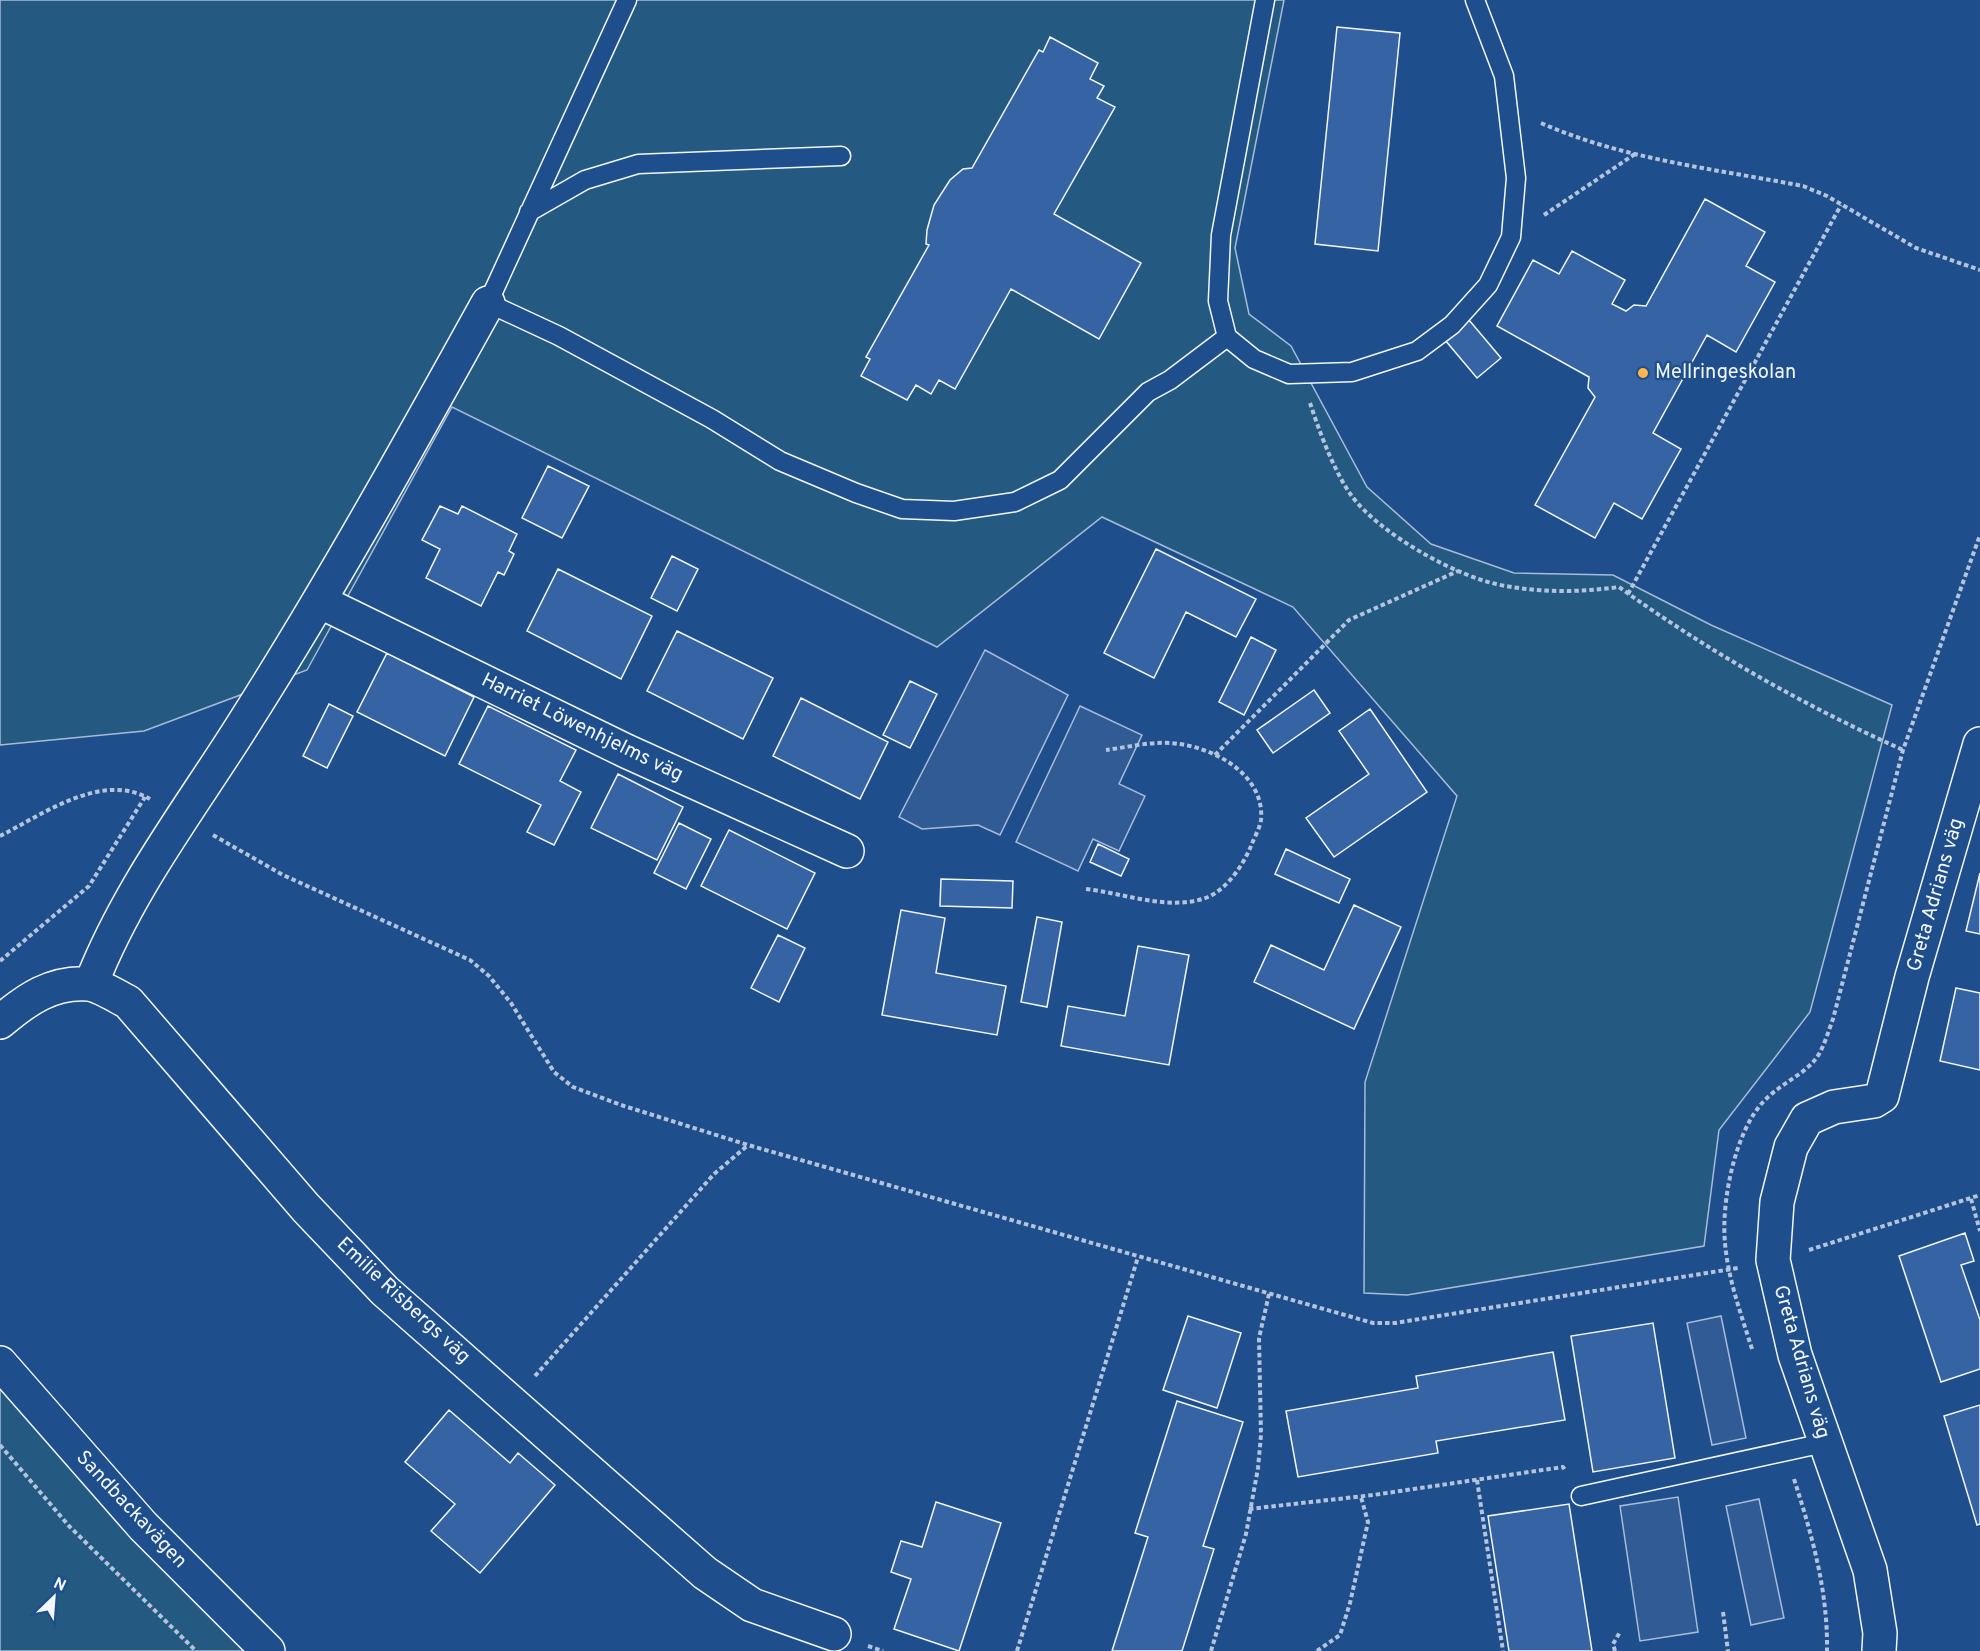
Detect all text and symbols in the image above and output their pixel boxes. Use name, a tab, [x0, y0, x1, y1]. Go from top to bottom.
place label: Mellringeskolan	[1655, 360, 1796, 386]
marker: Mellringeskolan	[1636, 366, 1650, 380]
street label: Harriet Löwenhjelms väg	[477, 668, 687, 788]
street label: Greta Adrians väg	[1902, 815, 1970, 975]
street label: Emilie Risbergs väg	[330, 1232, 476, 1370]
street label: Greta Adrians väg	[1767, 1282, 1835, 1442]
street label: Sandbackavägen	[70, 1445, 192, 1575]
north arrow	[24, 1567, 84, 1627]
text: N	[50, 1574, 69, 1597]

